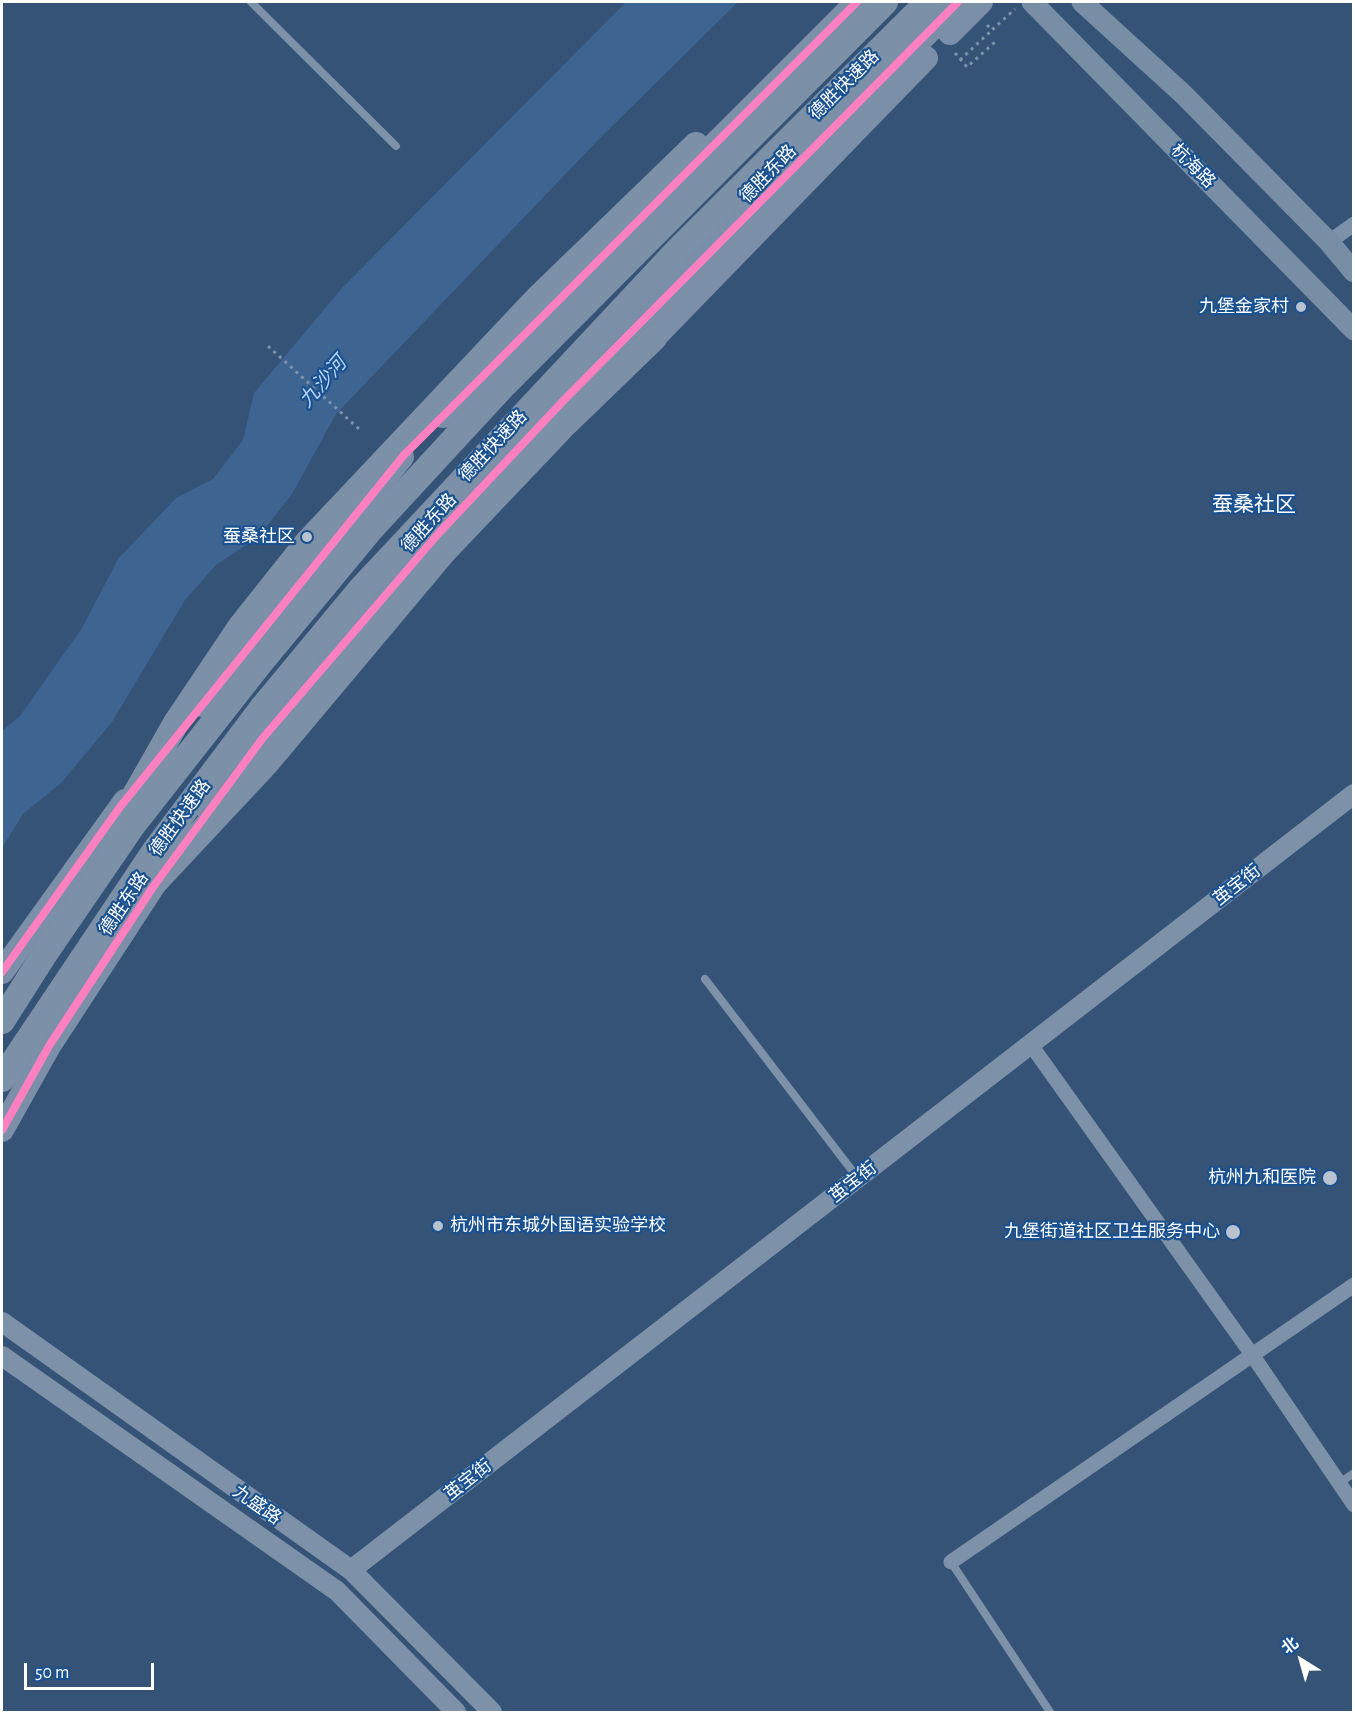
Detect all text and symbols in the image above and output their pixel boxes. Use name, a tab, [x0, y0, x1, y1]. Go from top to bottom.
street label: 德胜快速路	[805, 46, 883, 124]
street label: 杭海路	[1166, 139, 1220, 193]
street label: 德胜东路	[735, 141, 801, 207]
place label: 九堡金家村	[1199, 296, 1289, 318]
marker: 九堡金家村	[1294, 300, 1308, 314]
water label: 九沙河	[294, 351, 352, 413]
street label: 德胜快速路	[454, 406, 532, 486]
street label: 德胜东路	[397, 489, 461, 557]
district label: 蚕桑社区	[1212, 492, 1296, 518]
place label: 蚕桑社区	[223, 526, 295, 548]
marker: 蚕桑社区	[300, 530, 314, 544]
street label: 德胜快速路	[145, 775, 215, 861]
street label: 茧宝街	[1209, 860, 1265, 910]
street label: 德胜东路	[95, 868, 153, 940]
street label: 茧宝街	[825, 1157, 881, 1207]
place label: 杭州九和医院	[1208, 1167, 1316, 1189]
marker: 杭州九和医院	[1321, 1169, 1339, 1187]
place label: 杭州市东城外国语实验学校	[450, 1215, 666, 1237]
marker: 杭州市东城外国语实验学校	[431, 1219, 445, 1233]
place label: 九堡街道社区卫生服务中心	[1004, 1221, 1220, 1243]
marker: 九堡街道社区卫生服务中心	[1224, 1223, 1242, 1241]
street label: 茧宝街	[440, 1455, 496, 1505]
street label: 九盛路	[229, 1481, 285, 1529]
north arrow	[1271, 1630, 1331, 1690]
text: 北	[1279, 1634, 1301, 1657]
scale bar	[27, 1651, 158, 1689]
text: 50 m	[35, 1664, 69, 1682]

